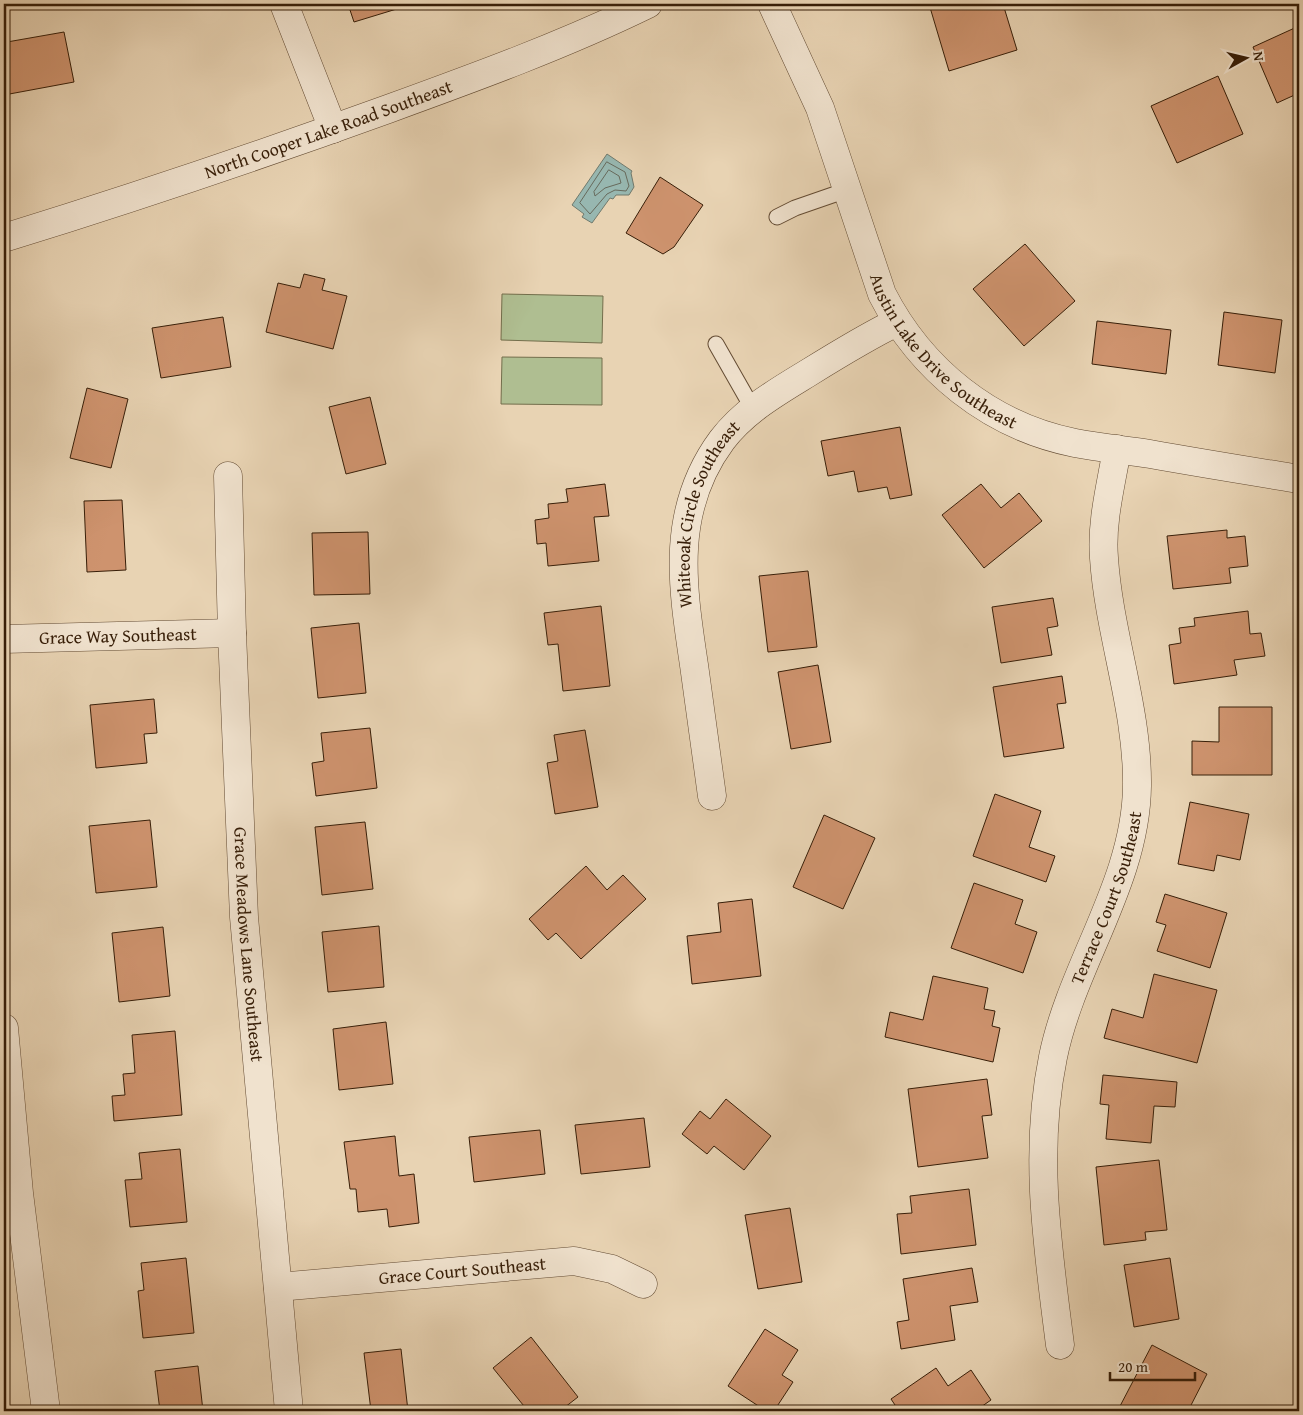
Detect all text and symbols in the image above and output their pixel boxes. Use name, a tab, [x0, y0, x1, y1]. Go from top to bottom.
north arrow	[1220, 32, 1270, 82]
text: N	[1248, 50, 1270, 63]
street label: North Cooper Lake Road Southeast	[201, 72, 457, 185]
street label: Austin Lake Drive Southeast	[863, 270, 1022, 436]
street label: Whiteoak Circle Southeast	[670, 413, 746, 609]
street label: Grace Way Southeast	[39, 620, 198, 651]
street label: Terrace Court Southeast	[1063, 809, 1148, 988]
street label: Grace Meadows Lane Southeast	[227, 826, 271, 1064]
street label: Grace Court Southeast	[377, 1249, 548, 1291]
scale bar	[1110, 1350, 1196, 1382]
text: 20 m	[1118, 1356, 1149, 1377]

